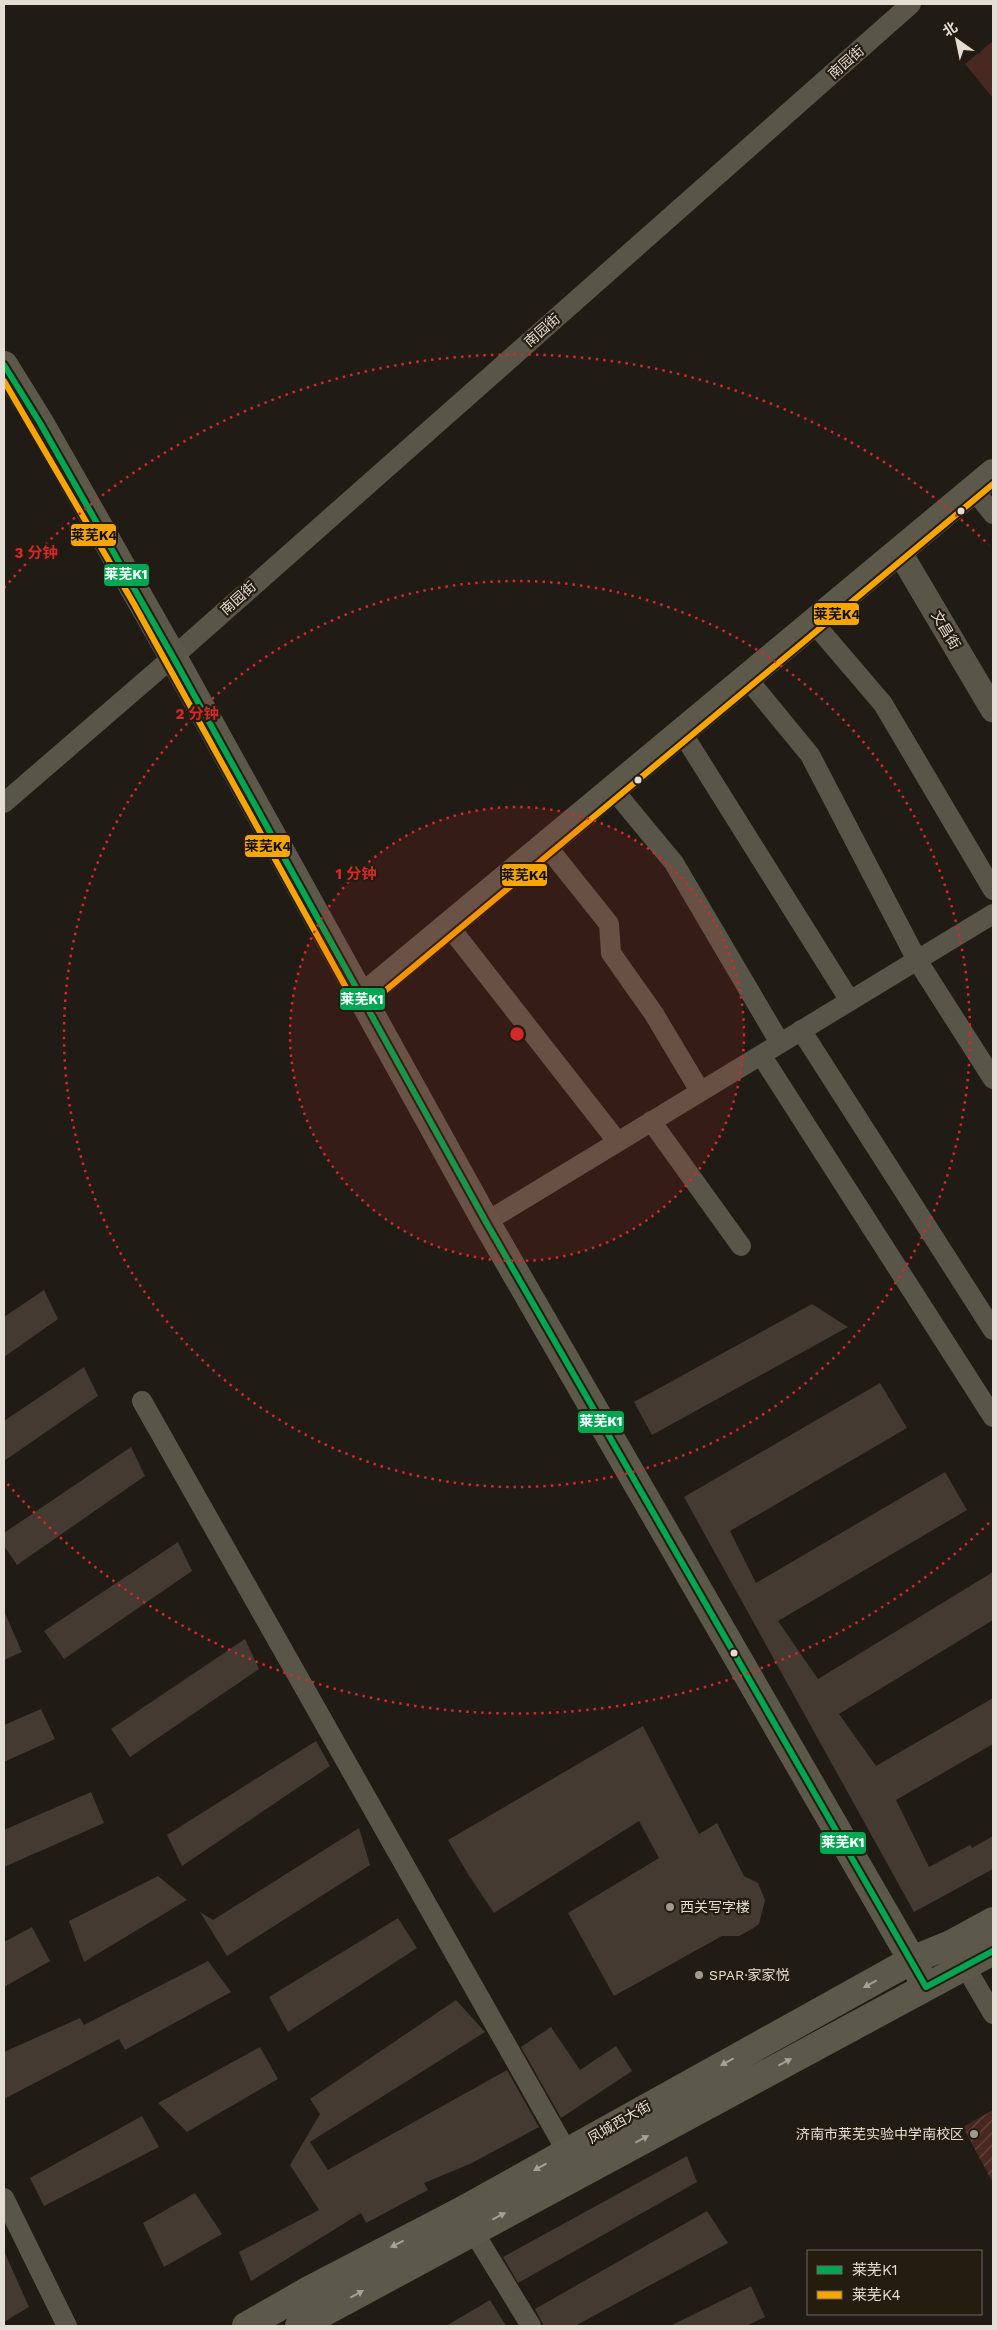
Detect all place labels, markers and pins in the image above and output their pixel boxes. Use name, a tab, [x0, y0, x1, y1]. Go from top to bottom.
unlabelled marker	[956, 506, 966, 516]
unlabelled marker	[633, 775, 643, 785]
centre of rings	[508, 1025, 526, 1043]
unlabelled marker	[729, 1648, 739, 1658]
place label: 西关写字楼	[680, 1899, 750, 1915]
marker: 西关写字楼	[664, 1901, 676, 1913]
place label: SPAR·家家悦	[709, 1967, 790, 1983]
marker: SPAR·家家悦	[693, 1969, 705, 1981]
place label: 济南市莱芜实验中学南校区	[796, 2126, 964, 2142]
marker: 济南市莱芜实验中学南校区	[968, 2128, 980, 2140]

